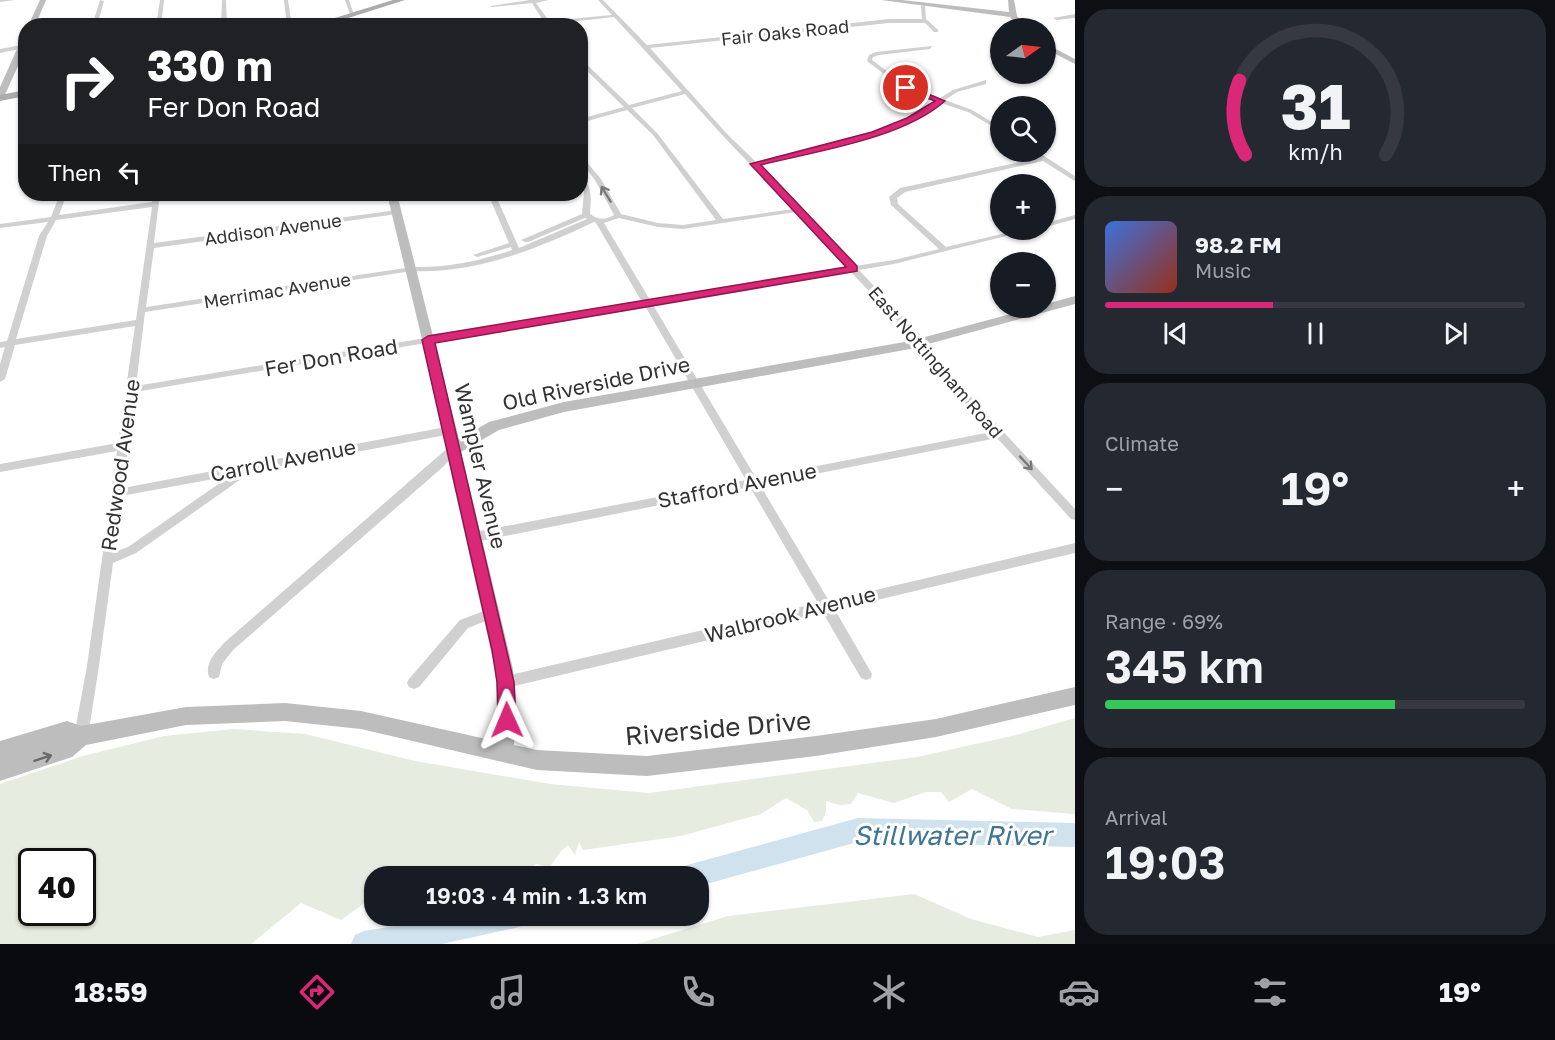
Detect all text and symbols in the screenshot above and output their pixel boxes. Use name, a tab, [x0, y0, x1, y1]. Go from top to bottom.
street label: Fair Oaks Road	[720, 14, 850, 50]
north arrow	[990, 18, 1056, 84]
map controls	[990, 18, 1056, 318]
text: 330 m	[147, 40, 273, 90]
icon: right	[48, 42, 126, 120]
pin	[880, 62, 931, 113]
text: 31	[1280, 68, 1350, 143]
icon: arrive	[889, 71, 922, 104]
text: Fer Don Road	[147, 91, 320, 123]
button: search	[990, 96, 1056, 162]
text: km/h	[1288, 139, 1342, 165]
icon: left	[113, 156, 146, 189]
text: Then	[48, 159, 101, 186]
button: +	[990, 174, 1056, 240]
one-way arrow	[600, 186, 612, 203]
street label: Addison Avenue	[203, 208, 343, 250]
text: 98.2 FM	[1195, 231, 1282, 258]
button: −	[990, 252, 1056, 318]
text: Music	[1195, 258, 1251, 282]
street label: Merrimac Avenue	[202, 268, 352, 312]
street label: East Nottingham Road	[864, 282, 1008, 442]
icon: previous	[1159, 317, 1192, 350]
icon: pause	[1299, 317, 1332, 350]
icon: next	[1439, 317, 1472, 350]
street label: Fer Don Road	[262, 332, 400, 382]
street label: Old Riverside Drive	[500, 350, 692, 416]
street label: Redwood Avenue	[95, 377, 145, 553]
street label: Wampler Avenue	[449, 381, 513, 551]
text: Climate	[1105, 431, 1179, 455]
street label: Carroll Avenue	[208, 433, 358, 487]
one-way arrow	[1019, 456, 1033, 471]
street label: Stafford Avenue	[655, 457, 819, 513]
text: 19°	[1281, 461, 1349, 515]
text: −	[1105, 469, 1123, 508]
text: +	[1507, 469, 1525, 508]
street label: Walbrook Avenue	[702, 580, 878, 648]
text: Range · 69%	[1105, 609, 1223, 633]
text: 345 km	[1105, 639, 1264, 693]
position arrow	[475, 688, 539, 752]
street label: Riverside Drive	[624, 704, 812, 752]
one-way arrow	[33, 751, 52, 762]
text: Arrival	[1105, 805, 1168, 829]
water label: Stillwater River	[853, 819, 1055, 851]
text: 19:03	[1105, 835, 1226, 889]
speed limit sign: 40	[18, 848, 96, 926]
text: 19:03 · 4 min · 1.3 km	[426, 882, 647, 909]
icon: directions	[296, 971, 338, 1013]
icon: music	[487, 971, 529, 1013]
icon: phone	[677, 971, 719, 1013]
icon: climate	[868, 971, 910, 1013]
icon: car	[1058, 971, 1100, 1013]
icon: filters	[1249, 971, 1291, 1013]
text: 18:59	[74, 976, 148, 1008]
text: 19°	[1439, 976, 1481, 1008]

